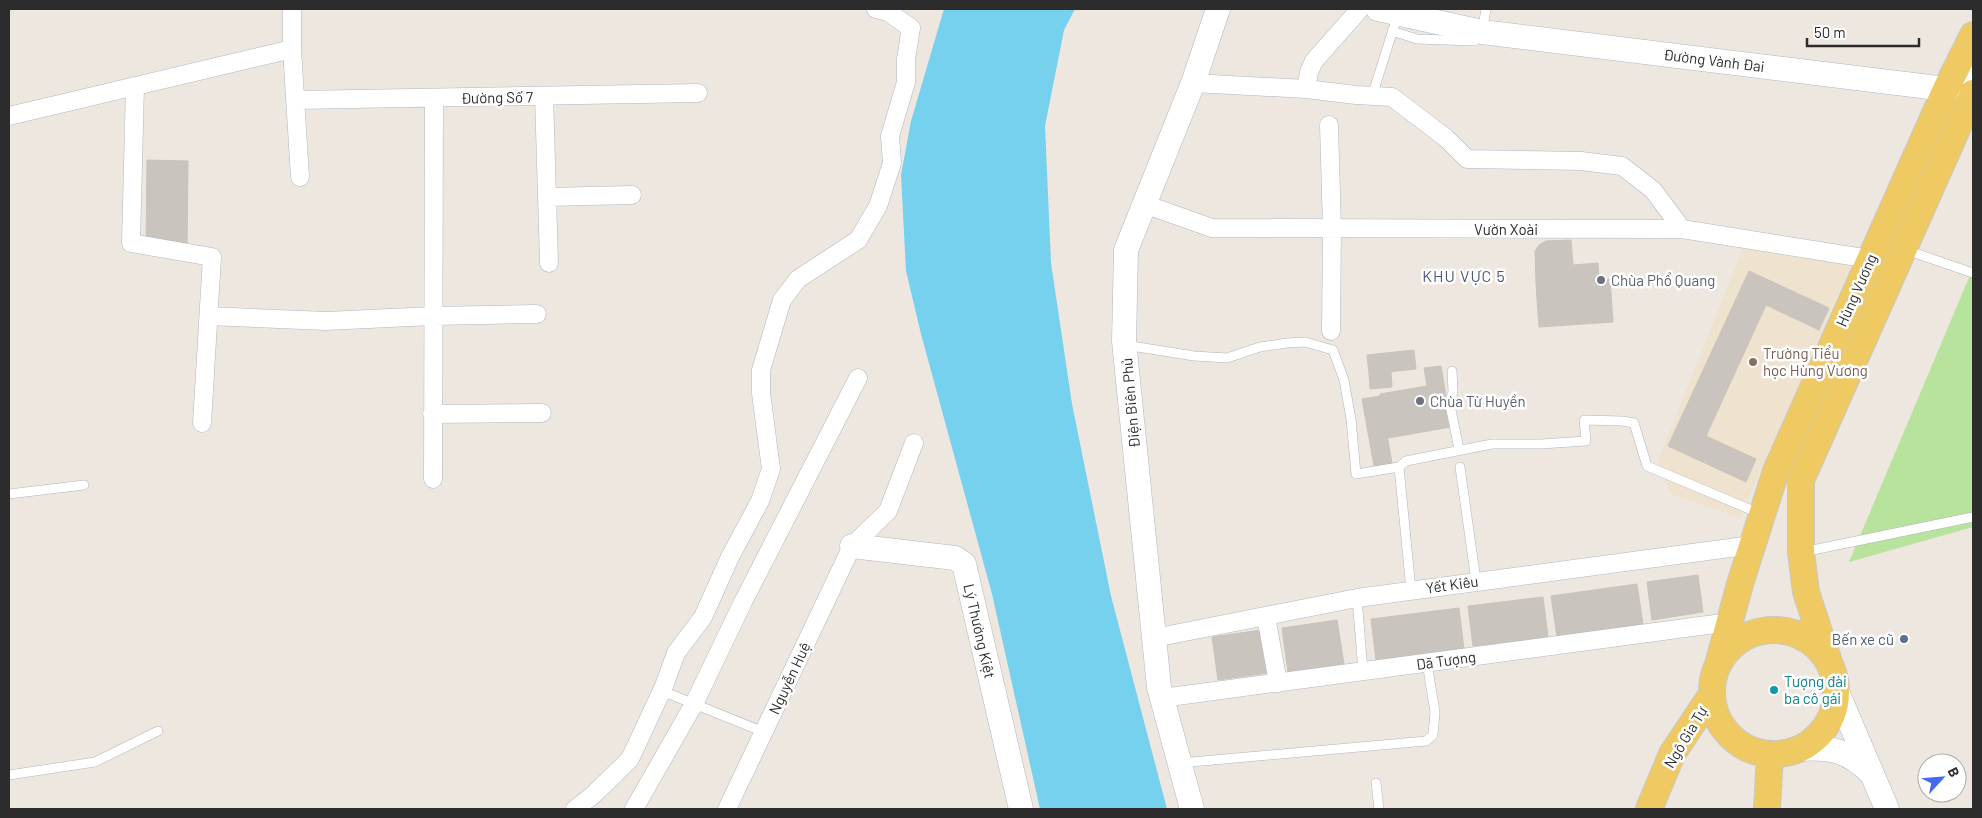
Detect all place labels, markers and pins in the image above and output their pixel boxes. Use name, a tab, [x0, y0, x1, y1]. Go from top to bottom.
place label: Chùa Phổ Quang	[1611, 271, 1715, 289]
marker: Chùa Phổ Quang	[1595, 274, 1607, 286]
place label: Trường Tiểu học Hùng Vương	[1763, 344, 1868, 379]
marker: Trường Tiểu học Hùng Vương	[1747, 356, 1759, 368]
place label: Chùa Từ Huyền	[1430, 392, 1526, 410]
marker: Chùa Từ Huyền	[1414, 395, 1426, 407]
place label: Bến xe cũ	[1832, 630, 1894, 648]
marker: Bến xe cũ	[1898, 633, 1910, 645]
place label: Tượng đài ba cô gái	[1784, 672, 1847, 707]
marker: Tượng đài ba cô gái	[1768, 684, 1780, 696]

